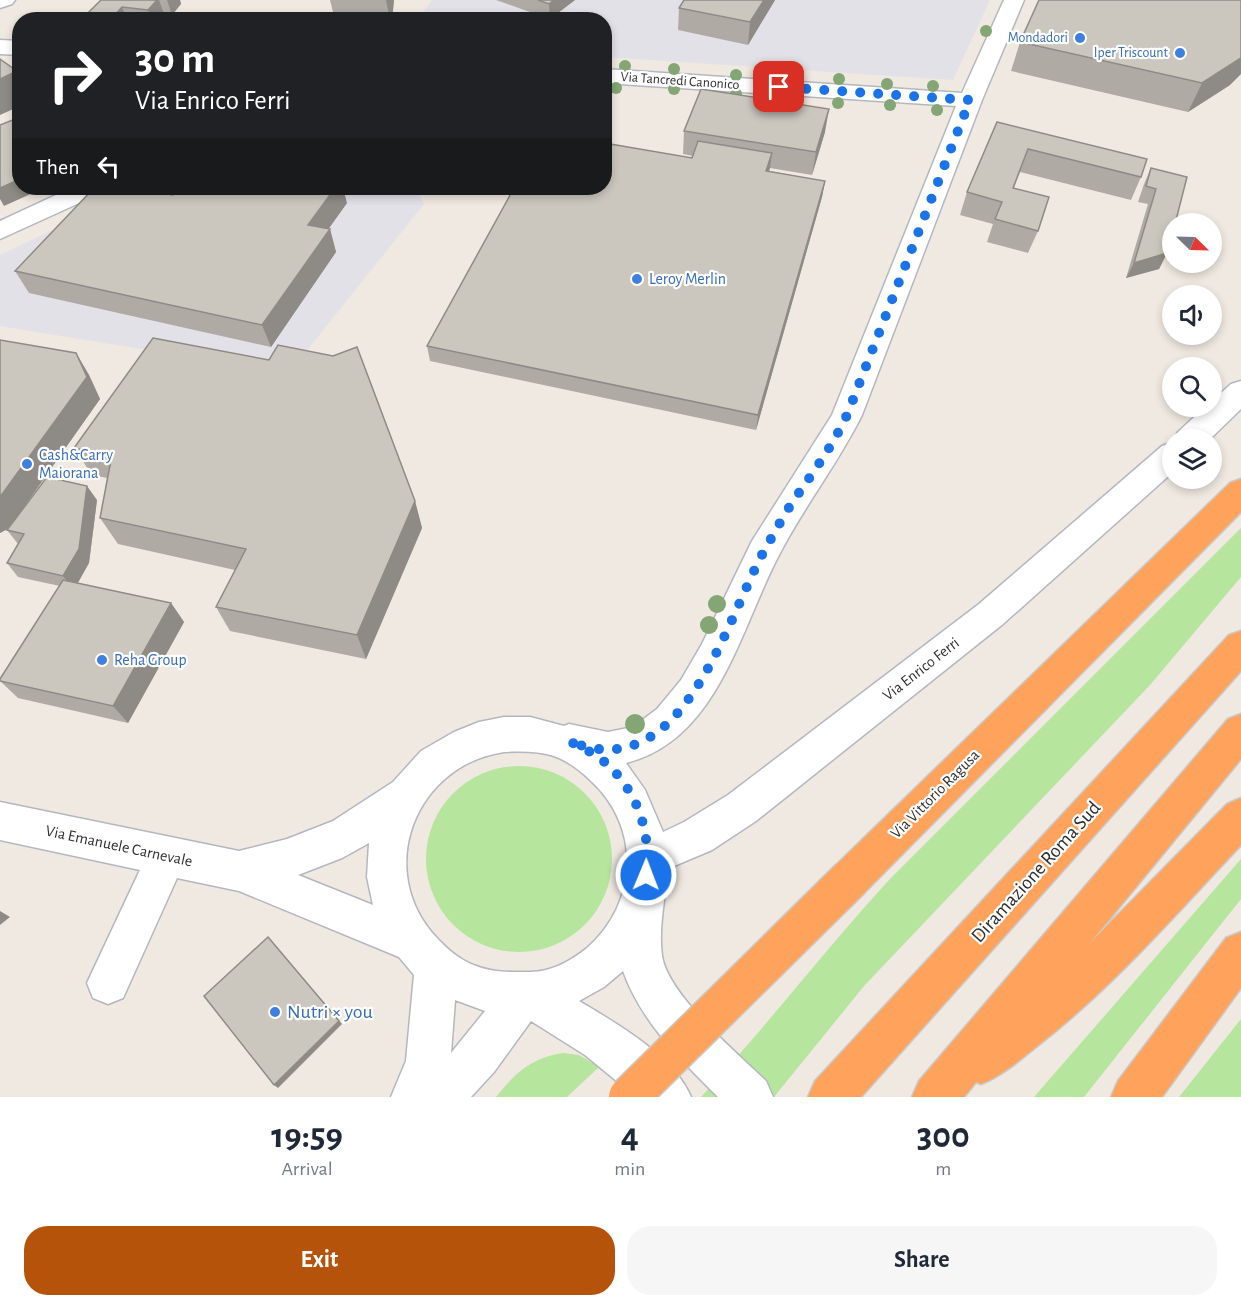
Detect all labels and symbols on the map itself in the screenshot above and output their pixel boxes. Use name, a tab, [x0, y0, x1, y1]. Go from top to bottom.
place label: Mondadori	[1008, 31, 1068, 45]
marker: Mondadori	[1073, 31, 1087, 45]
place label: Iper Triscount	[1094, 46, 1169, 60]
marker: Iper Triscount	[1173, 46, 1187, 60]
pin	[753, 61, 804, 112]
street label: Via Tancredi Canonico	[620, 70, 740, 92]
north arrow	[1162, 213, 1222, 273]
place label: Leroy Merlin	[649, 271, 726, 288]
marker: Leroy Merlin	[630, 272, 644, 286]
place label: Cash&Carry Maiorana	[39, 447, 113, 481]
marker: Cash&Carry Maiorana	[20, 457, 34, 471]
street label: Via Enrico Ferri	[880, 634, 962, 704]
place label: Reha Group	[114, 652, 187, 668]
marker: Reha Group	[95, 653, 109, 667]
street label: Via Vittorio Ragusa	[888, 747, 982, 841]
street label: Diramazione Roma Sud	[968, 798, 1104, 946]
street label: Via Emanuele Carnevale	[44, 823, 194, 869]
position arrow	[614, 843, 678, 907]
place label: Nutri × you	[287, 1002, 373, 1022]
marker: Nutri × you	[268, 1005, 282, 1019]

